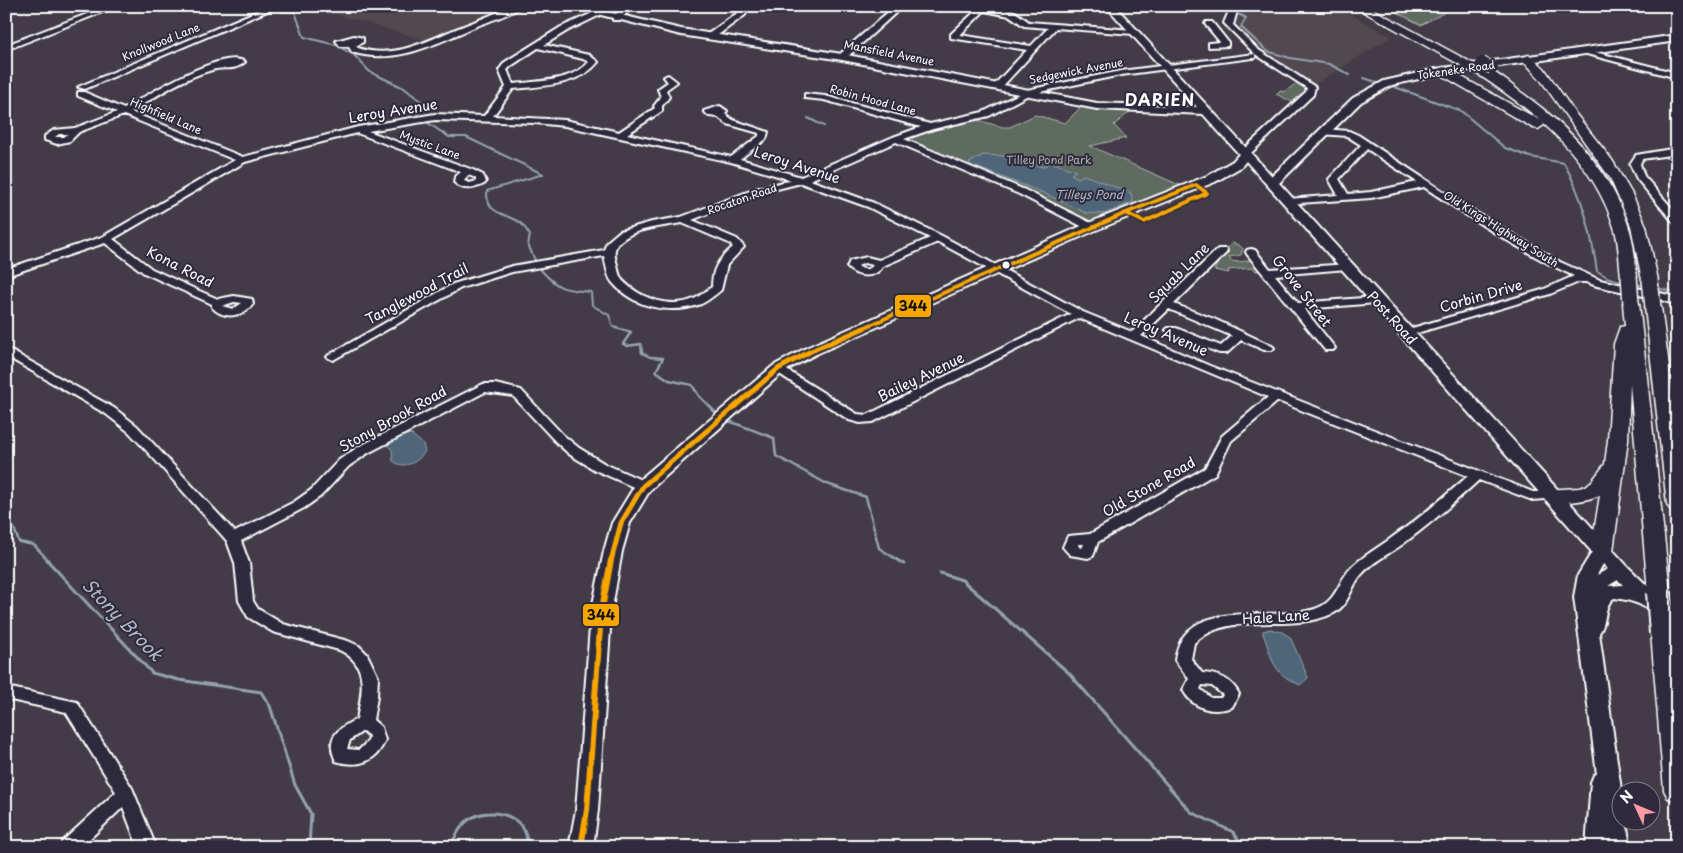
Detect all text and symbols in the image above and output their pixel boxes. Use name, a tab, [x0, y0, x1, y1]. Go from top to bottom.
street label: Knollwood Lane	[119, 18, 202, 65]
street label: Mansfield Avenue	[842, 35, 936, 70]
street label: Sedgewick Avenue	[1027, 53, 1124, 88]
street label: Tokeneke Road	[1416, 56, 1496, 83]
street label: Robin Hood Lane	[828, 80, 918, 119]
district label: DARIEN	[1125, 87, 1195, 111]
street label: Highfield Lane	[128, 93, 205, 138]
street label: Leroy Avenue	[347, 93, 439, 128]
street label: Mystic Lane	[397, 126, 463, 163]
street label: Leroy Avenue	[751, 141, 843, 188]
park label: Tilley Pond Park	[1006, 151, 1092, 168]
street label: Rocaton Road	[704, 179, 779, 218]
water label: Tilleys Pond	[1055, 185, 1125, 203]
street label: Old Kings Highway South	[1440, 186, 1562, 271]
street label: Squab Lane	[1144, 237, 1214, 308]
street label: Kona Road	[143, 241, 217, 292]
street label: Grove Street	[1268, 250, 1337, 331]
street label: Tanglewood Trail	[361, 257, 472, 330]
unlabelled marker	[1001, 260, 1011, 270]
street label: Corbin Drive	[1437, 274, 1525, 317]
street label: Post Road	[1363, 286, 1422, 349]
line badge: 344	[894, 294, 932, 318]
text: 344	[899, 295, 928, 316]
street label: Leroy Avenue	[1121, 306, 1212, 361]
street label: Bailey Avenue	[874, 346, 968, 407]
street label: Stony Brook Road	[335, 380, 450, 457]
street label: Old Stone Road	[1098, 451, 1199, 522]
water label: Stony Brook	[76, 571, 170, 667]
line badge: 344	[582, 603, 620, 627]
text: 344	[587, 604, 616, 625]
street label: Hale Lane	[1241, 604, 1311, 629]
north arrow	[1610, 780, 1660, 830]
text: N	[1615, 785, 1638, 808]

